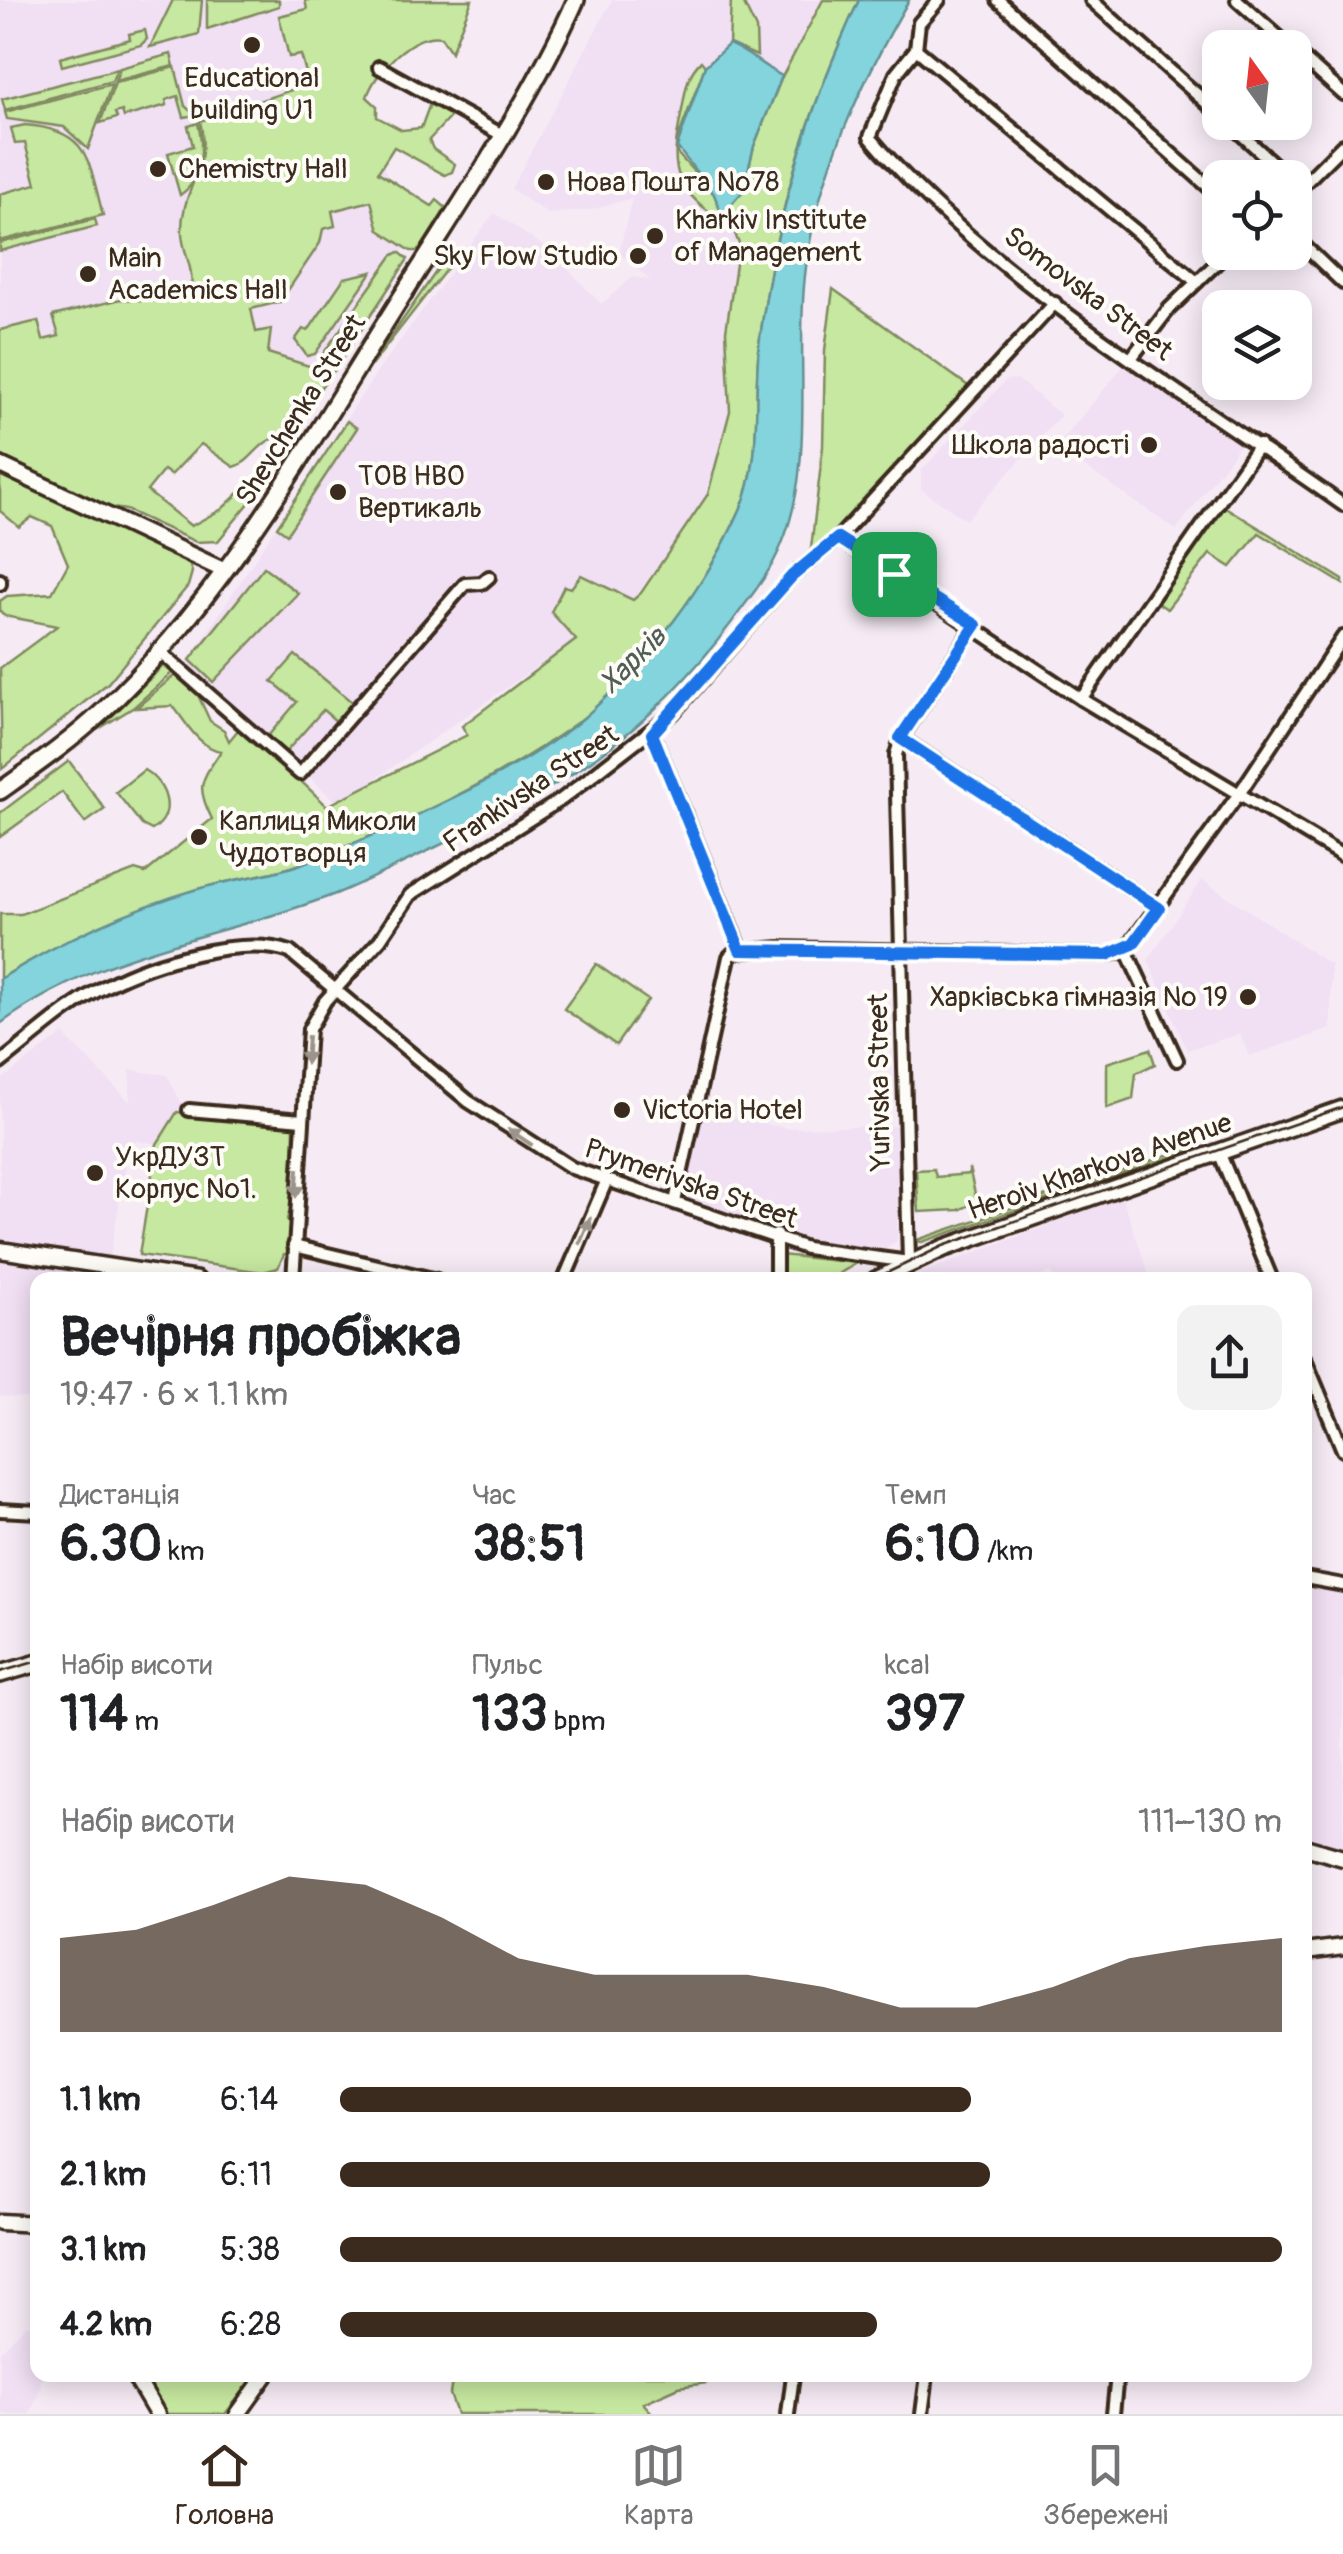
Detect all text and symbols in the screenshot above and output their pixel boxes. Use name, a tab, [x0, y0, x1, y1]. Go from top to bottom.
north arrow	[1202, 30, 1312, 140]
map controls	[1202, 30, 1312, 400]
marker: Educational building U1	[241, 34, 263, 56]
place label: Educational building U1	[184, 61, 320, 128]
place label: Chemistry Hall	[178, 152, 348, 187]
marker: Chemistry Hall	[147, 158, 169, 180]
button: locate	[1202, 160, 1312, 270]
place label: Нова Пошта №78	[566, 165, 779, 200]
marker: Нова Пошта №78	[535, 171, 557, 193]
place label: Kharkiv Institute of Management	[675, 203, 867, 270]
street label: Somovska Street	[997, 219, 1180, 369]
marker: Kharkiv Institute of Management	[644, 225, 666, 247]
place label: Sky Flow Studio	[433, 239, 618, 274]
place label: Main Academics Hall	[108, 241, 288, 308]
marker: Sky Flow Studio	[627, 245, 649, 267]
marker: Main Academics Hall	[77, 263, 99, 285]
button: layers	[1202, 290, 1312, 400]
street label: Shevchenka Street	[228, 307, 374, 512]
place label: Школа радості	[952, 428, 1129, 463]
marker: Школа радості	[1138, 434, 1160, 456]
place label: ТОВ НВО Вертикаль	[358, 459, 482, 526]
marker: ТОВ НВО Вертикаль	[327, 481, 349, 503]
pin	[852, 532, 937, 617]
icon: arrive	[867, 547, 922, 602]
water label: Харків	[592, 618, 675, 701]
street label: Frankivska Street	[437, 717, 626, 861]
place label: Каплиця Миколи Чудотворця	[219, 804, 416, 871]
marker: Каплиця Миколи Чудотворця	[188, 826, 210, 848]
place label: Харківська гімназія № 19	[930, 980, 1228, 1015]
marker: Харківська гімназія № 19	[1237, 986, 1259, 1008]
street label: Yurivska Street	[861, 992, 899, 1172]
one-way arrow	[299, 1035, 315, 1066]
place label: Victoria Hotel	[642, 1093, 803, 1128]
marker: Victoria Hotel	[611, 1099, 633, 1121]
street label: Heroiv Kharkova Avenue	[963, 1105, 1237, 1229]
one-way arrow	[507, 1128, 534, 1147]
street label: Prymerivska Street	[580, 1131, 803, 1237]
place label: УкрДУЗТ Корпус №1.	[115, 1140, 257, 1207]
marker: УкрДУЗТ Корпус №1.	[84, 1162, 106, 1184]
one-way arrow	[289, 1168, 305, 1200]
one-way arrow	[577, 1216, 593, 1246]
text: Вечірня пробіжка	[60, 1303, 461, 1372]
button: share	[1177, 1305, 1282, 1410]
text: 19:47 · 6 × 1.1 km	[60, 1375, 288, 1415]
text: Дистанція	[60, 1478, 180, 1513]
text: Час	[472, 1478, 516, 1513]
text: Темп	[885, 1478, 947, 1513]
text: 6.30	[60, 1513, 162, 1576]
text: 38:51	[472, 1513, 585, 1576]
text: 6:10	[885, 1513, 981, 1576]
text: km	[162, 1534, 205, 1569]
text: /km	[981, 1534, 1033, 1569]
text: Набір висоти	[60, 1648, 212, 1683]
text: Пульс	[472, 1648, 543, 1683]
text: kcal	[885, 1648, 930, 1683]
text: 114	[60, 1683, 128, 1746]
text: 133	[472, 1683, 548, 1746]
text: 397	[885, 1683, 965, 1746]
text: m	[128, 1704, 159, 1739]
text: bpm	[548, 1704, 606, 1739]
text: Набір висоти	[60, 1802, 234, 1842]
text: 111–130 m	[1138, 1802, 1282, 1842]
text: 1.1 km	[60, 2080, 141, 2120]
text: 6:14	[220, 2080, 278, 2120]
text: 2.1 km	[60, 2155, 146, 2195]
text: 6:11	[220, 2155, 272, 2195]
text: 3.1 km	[60, 2230, 146, 2270]
text: 5:38	[220, 2230, 280, 2270]
text: 4.2 km	[60, 2305, 152, 2345]
text: 6:28	[220, 2305, 281, 2345]
tab: Головна	[175, 2438, 274, 2533]
tab: Карта	[624, 2438, 693, 2533]
tab: Збережені	[1044, 2438, 1168, 2533]

